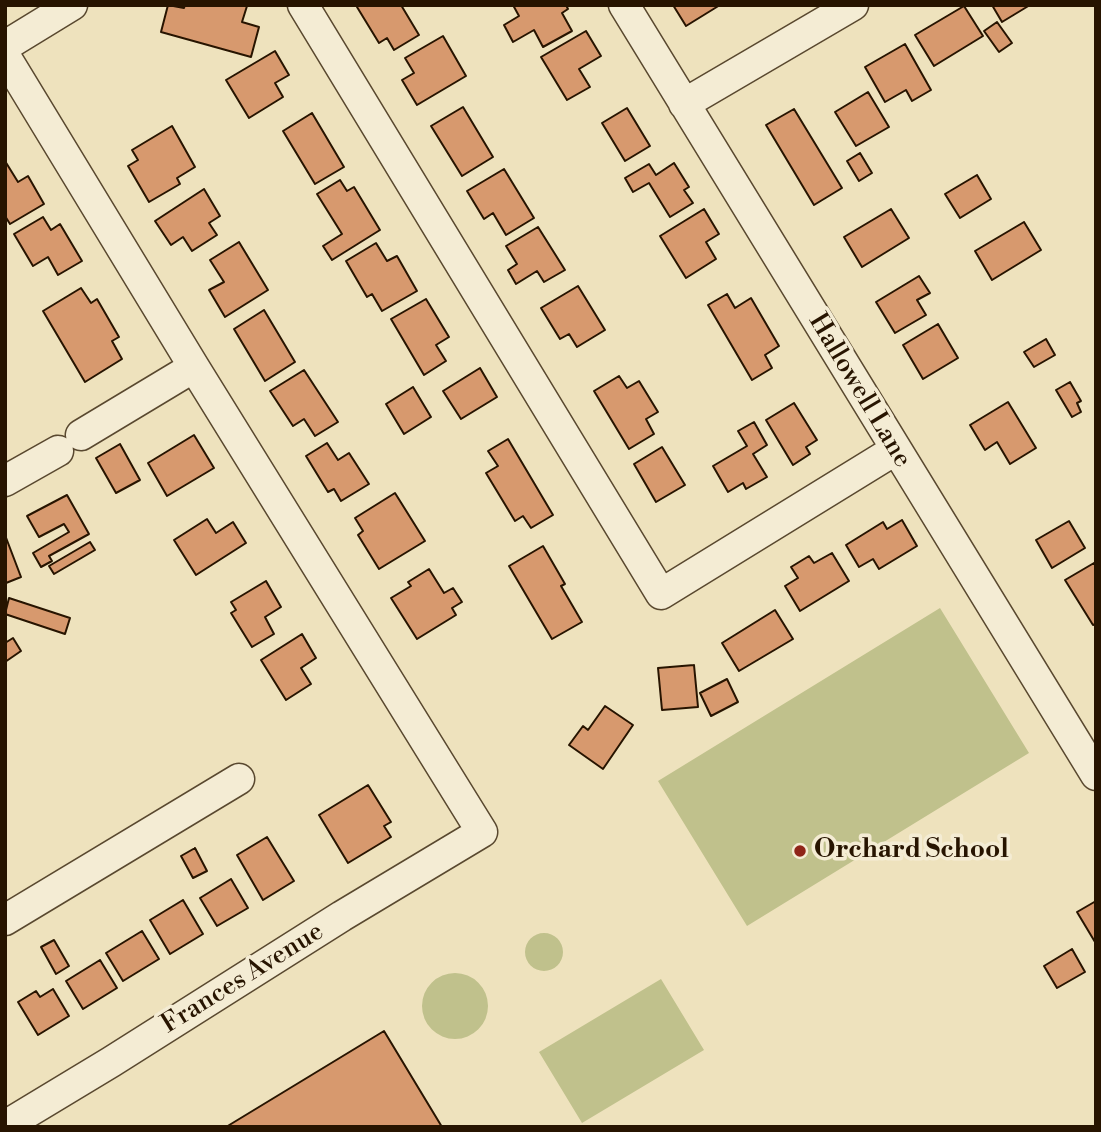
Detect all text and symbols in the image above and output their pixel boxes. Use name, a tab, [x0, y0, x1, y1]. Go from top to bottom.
street label: Hallowell Lane	[801, 308, 917, 474]
place label: Orchard School	[814, 835, 1009, 867]
marker: Orchard School	[792, 843, 808, 859]
street label: Frances Avenue	[156, 917, 330, 1041]

